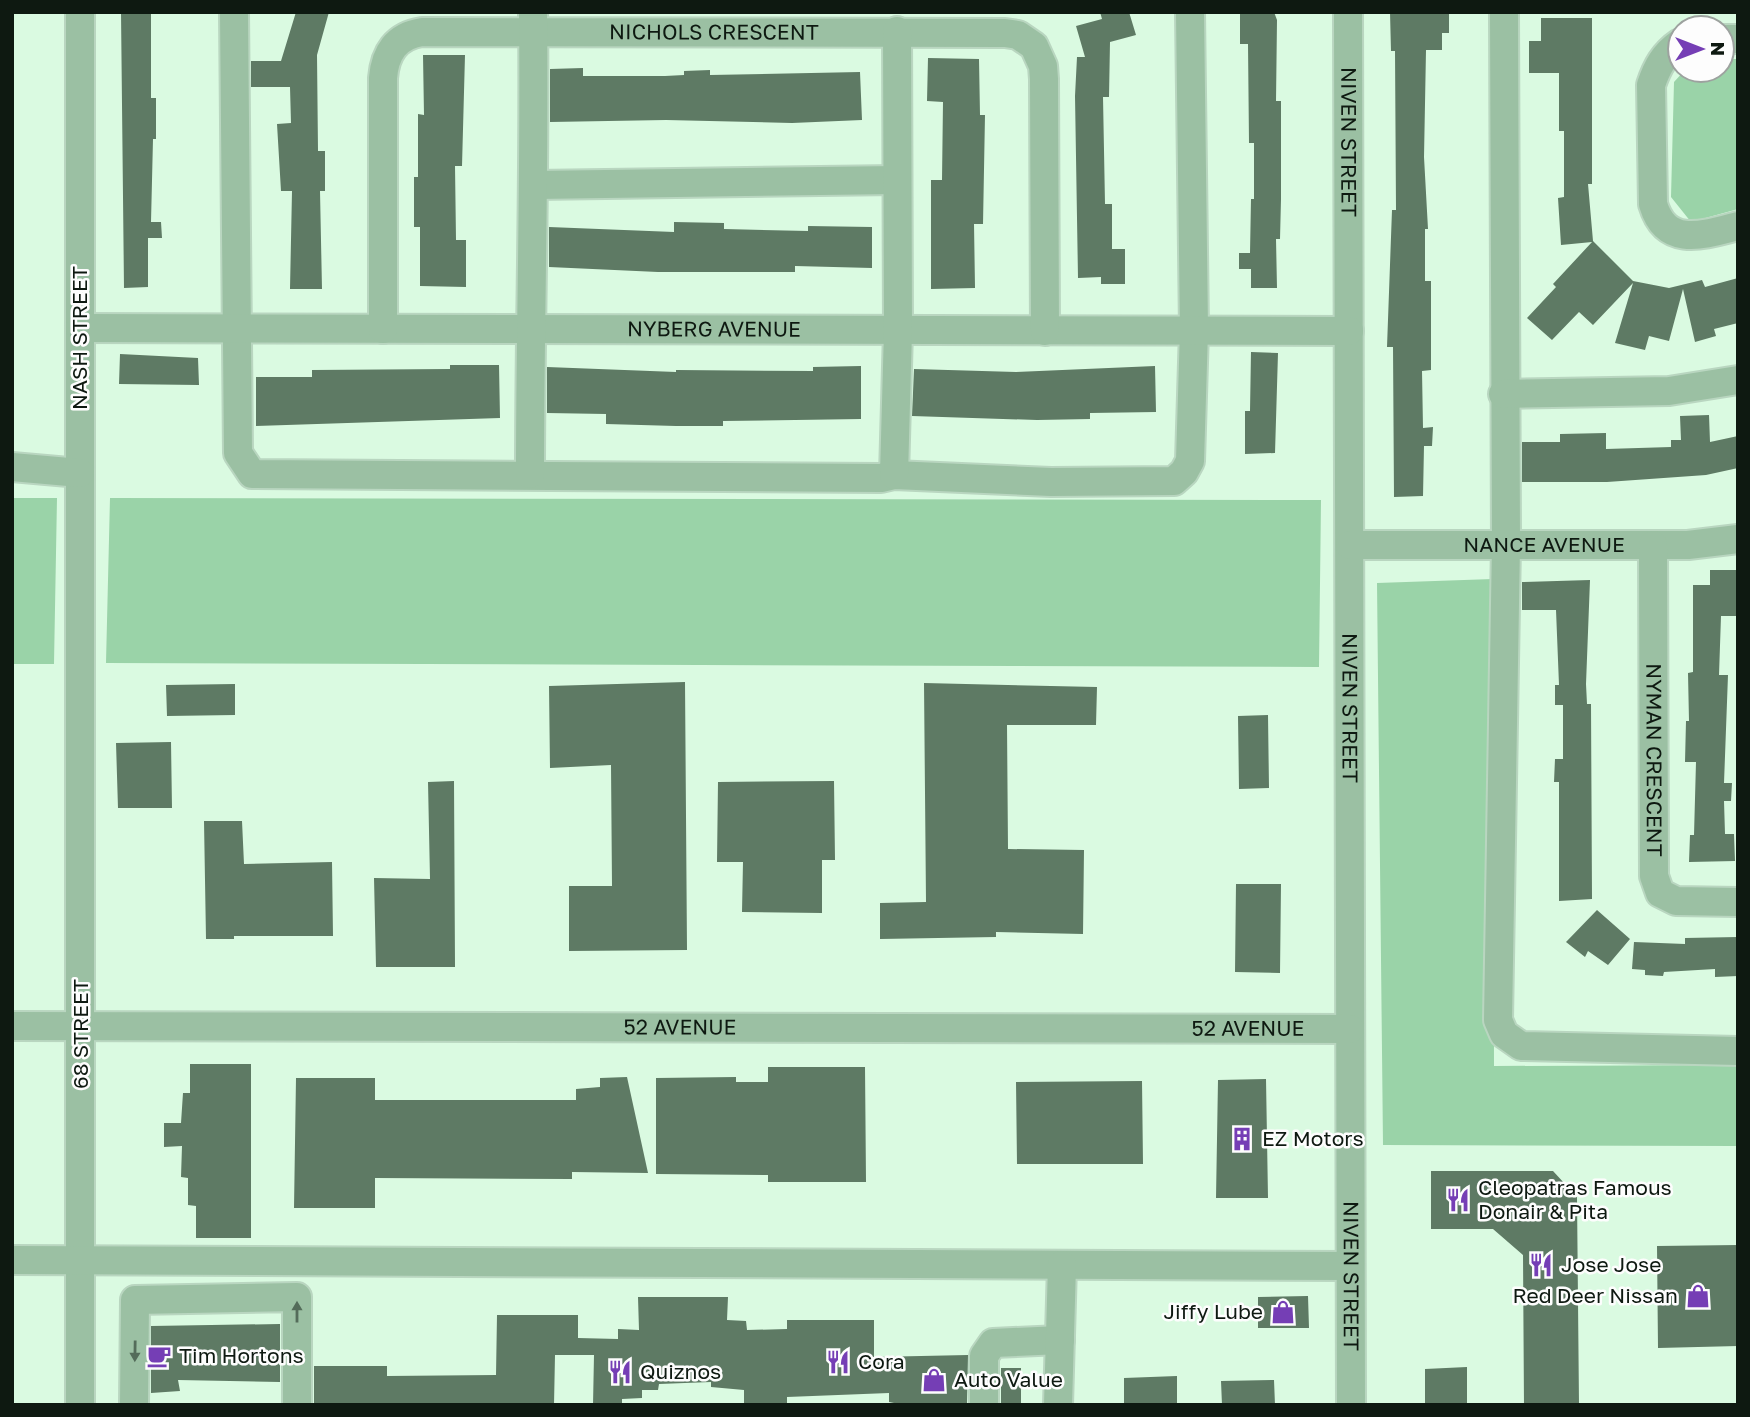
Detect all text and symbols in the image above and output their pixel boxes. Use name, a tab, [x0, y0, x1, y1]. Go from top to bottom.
north arrow	[1666, 14, 1736, 84]
street label: NICHOLS CRESCENT	[609, 18, 819, 45]
text: N	[1707, 42, 1730, 56]
street label: NIVEN STREET	[1336, 67, 1362, 217]
street label: NASH STREET	[66, 266, 92, 410]
street label: NYBERG AVENUE	[627, 315, 801, 342]
street label: NANCE AVENUE	[1463, 531, 1625, 557]
street label: NIVEN STREET	[1337, 633, 1364, 783]
street label: NYMAN CRESCENT	[1641, 663, 1668, 857]
street label: 68 STREET	[67, 979, 93, 1089]
street label: 52 AVENUE	[624, 1013, 736, 1040]
street label: 52 AVENUE	[1192, 1015, 1304, 1041]
building icon: EZ Motors	[1228, 1125, 1256, 1153]
place label: EZ Motors	[1262, 1125, 1364, 1151]
place label: Cleopatras Famous Donair & Pita	[1478, 1174, 1672, 1224]
restaurant icon: Cleopatras Famous Donair & Pita	[1444, 1186, 1472, 1214]
street label: NIVEN STREET	[1339, 1201, 1365, 1351]
restaurant icon: Jose Jose	[1527, 1251, 1555, 1279]
place label: Jose Jose	[1561, 1251, 1661, 1277]
place label: Red Deer Nissan	[1512, 1282, 1678, 1308]
shop icon: Red Deer Nissan	[1684, 1282, 1712, 1310]
place label: Jiffy Lube	[1163, 1298, 1263, 1324]
shop icon: Jiffy Lube	[1269, 1298, 1297, 1326]
one-way arrow	[291, 1301, 303, 1323]
one-way arrow	[129, 1340, 141, 1362]
cafe icon: Tim Hortons	[145, 1342, 173, 1370]
place label: Tim Hortons	[179, 1342, 304, 1368]
restaurant icon: Cora	[824, 1348, 852, 1376]
place label: Cora	[858, 1348, 905, 1374]
restaurant icon: Quiznos	[606, 1358, 634, 1386]
place label: Quiznos	[640, 1358, 721, 1384]
shop icon: Auto Value	[920, 1366, 948, 1394]
place label: Auto Value	[954, 1366, 1063, 1392]

